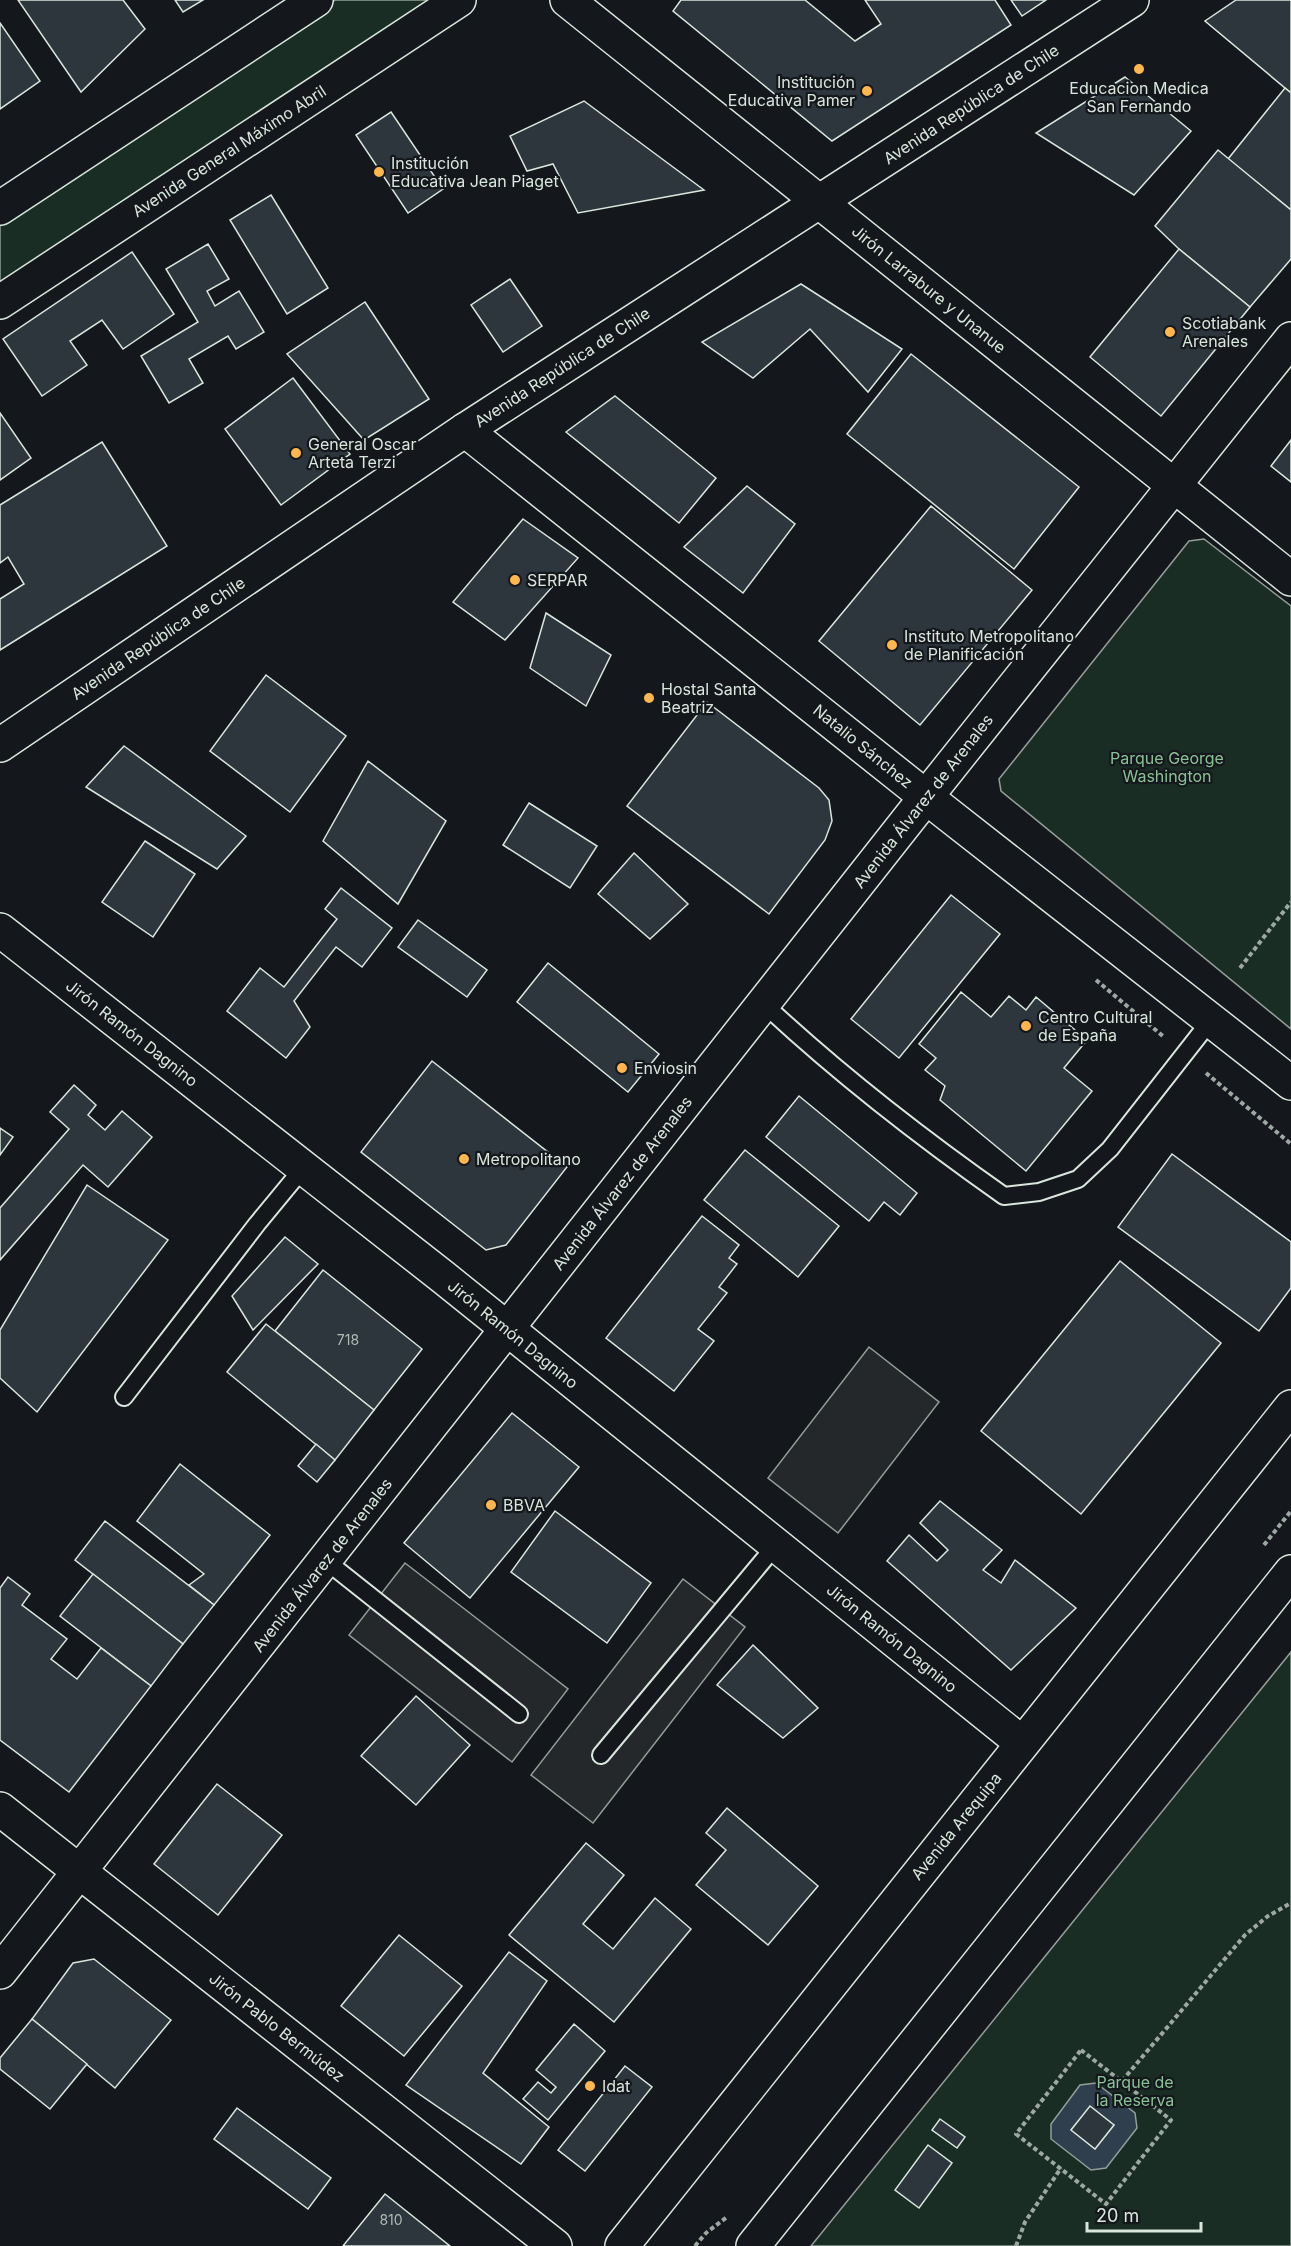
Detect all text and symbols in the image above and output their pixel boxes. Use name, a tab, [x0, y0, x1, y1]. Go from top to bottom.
street label: Avenida República de Chile	[879, 40, 1063, 168]
marker: Educacion Medica San Fernando	[1132, 62, 1146, 76]
place label: Institución Educativa Pamer	[728, 72, 855, 110]
place label: Educacion Medica San Fernando	[1069, 78, 1209, 116]
street label: Avenida General Máximo Abril	[128, 81, 330, 221]
marker: Institución Educativa Pamer	[860, 84, 874, 98]
place label: Institución Educativa Jean Piaget	[391, 153, 559, 191]
marker: Institución Educativa Jean Piaget	[372, 165, 386, 179]
street label: Jirón Larrabure y Unanue	[848, 221, 1010, 357]
street label: Avenida República de Chile	[470, 303, 654, 431]
place label: Scotiabank Arenales	[1182, 313, 1266, 351]
marker: Scotiabank Arenales	[1163, 325, 1177, 339]
place label: General Oscar Arteta Terzi	[308, 434, 416, 472]
marker: General Oscar Arteta Terzi	[289, 446, 303, 460]
place label: SERPAR	[527, 570, 588, 590]
street label: Avenida República de Chile	[67, 572, 249, 704]
marker: SERPAR	[508, 573, 522, 587]
place label: Instituto Metropolitano de Planificación	[904, 626, 1074, 664]
marker: Instituto Metropolitano de Planificación	[885, 638, 899, 652]
place label: Hostal Santa Beatriz	[661, 679, 757, 717]
marker: Hostal Santa Beatriz	[642, 691, 656, 705]
street label: Natalio Sánchez	[809, 700, 917, 792]
street label: Avenida Álvarez de Arenales	[849, 710, 997, 892]
park label: Parque George Washington	[1110, 748, 1224, 786]
street label: Jirón Ramón Dagnino	[62, 975, 202, 1091]
place label: Centro Cultural de España	[1038, 1007, 1152, 1045]
marker: Centro Cultural de España	[1019, 1019, 1033, 1033]
place label: Enviosin	[634, 1058, 697, 1078]
marker: Enviosin	[615, 1061, 629, 1075]
street label: Avenida Álvarez de Arenales	[548, 1092, 696, 1274]
place label: Metropolitano	[476, 1149, 581, 1169]
marker: Metropolitano	[457, 1152, 471, 1166]
street label: Jirón Ramón Dagnino	[444, 1275, 582, 1393]
house number: 718	[337, 1331, 359, 1348]
street label: Avenida Álvarez de Arenales	[248, 1474, 396, 1656]
place label: BBVA	[503, 1495, 545, 1515]
marker: BBVA	[484, 1498, 498, 1512]
street label: Jirón Ramón Dagnino	[823, 1579, 961, 1697]
street label: Avenida Arequipa	[906, 1768, 1006, 1884]
street label: Jirón Pablo Bermúdez	[205, 1968, 349, 2086]
park label: Parque de la Reserva	[1096, 2072, 1174, 2110]
place label: Idat	[602, 2076, 630, 2096]
marker: Idat	[583, 2079, 597, 2093]
scale bar	[1087, 2195, 1201, 2233]
text: 20 m	[1096, 2205, 1139, 2226]
house number: 810	[379, 2211, 403, 2228]

